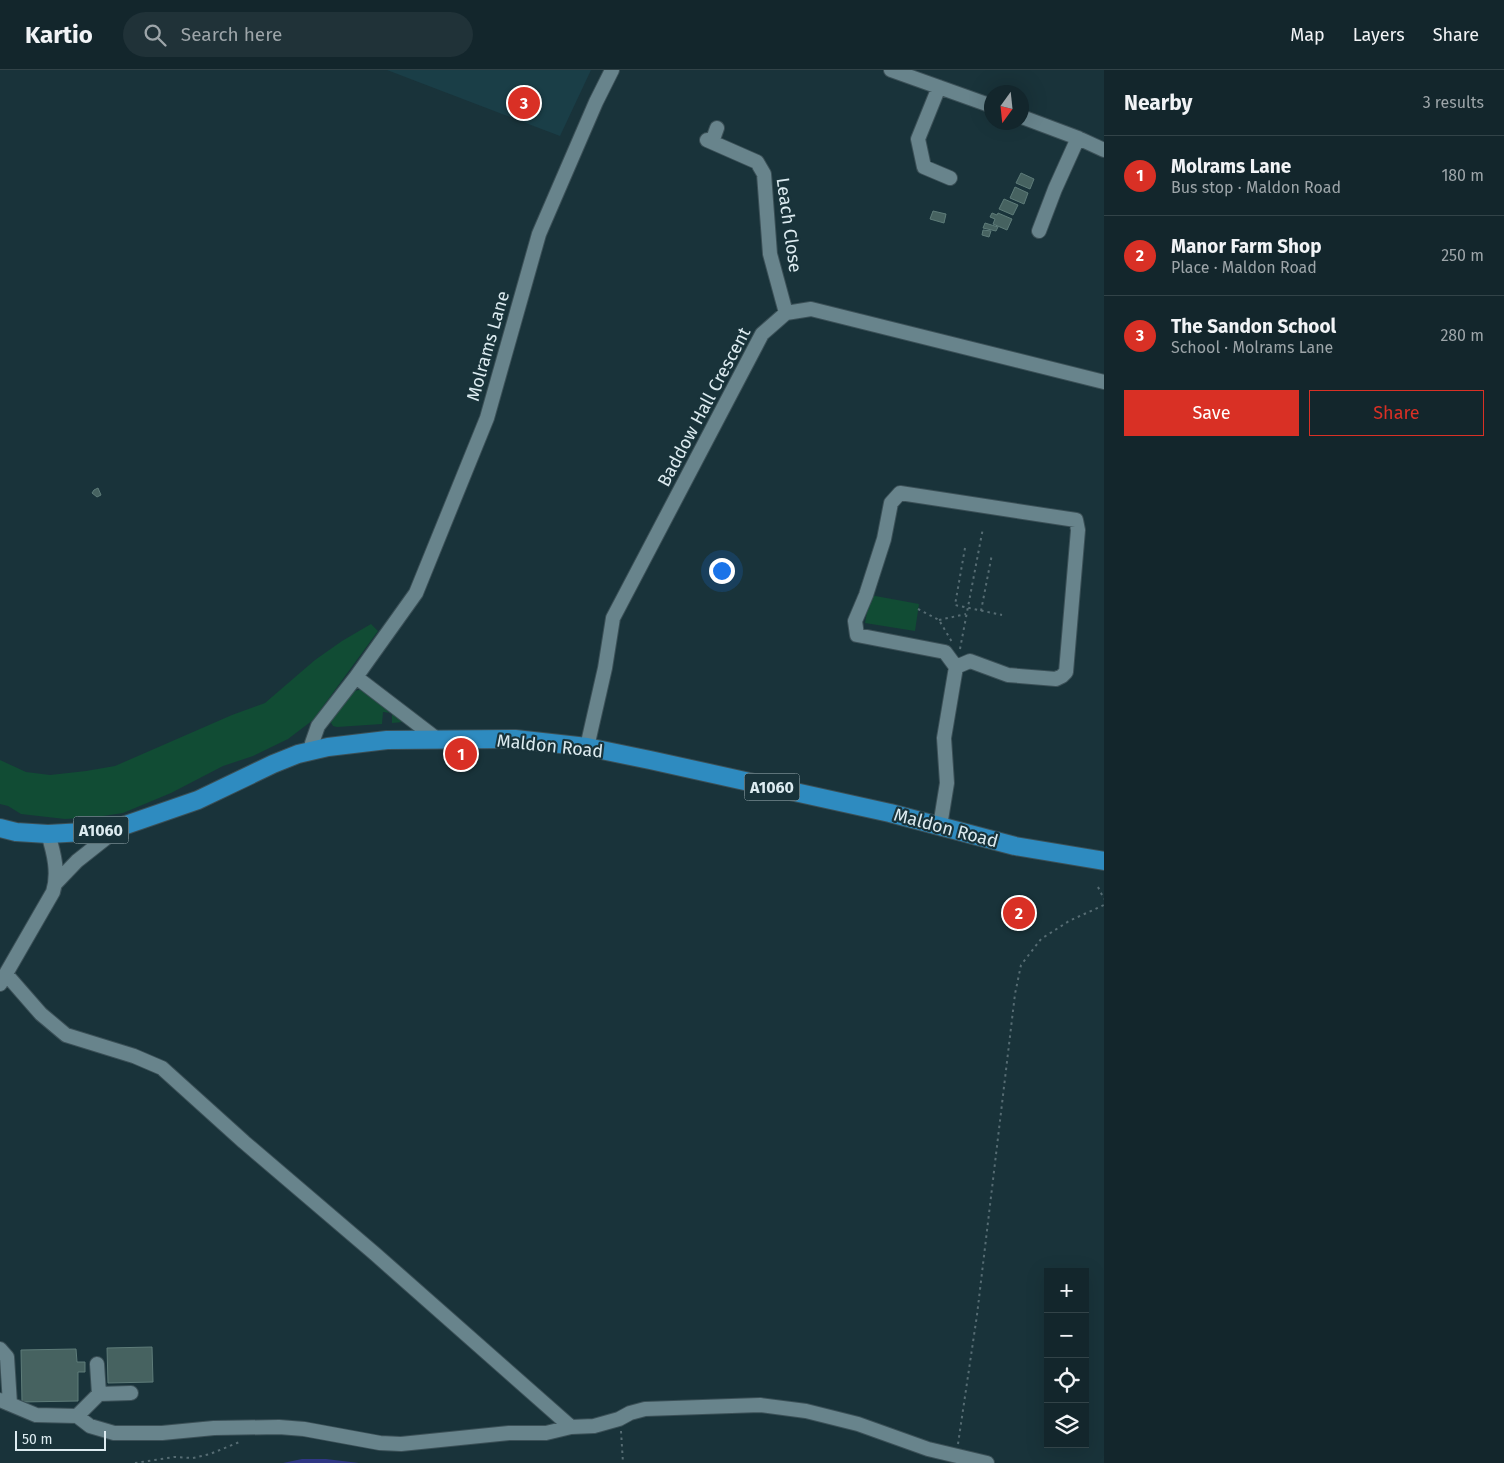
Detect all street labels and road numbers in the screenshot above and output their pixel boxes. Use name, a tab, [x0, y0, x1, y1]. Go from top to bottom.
street label: Leach Close	[771, 176, 807, 274]
street label: Molrams Lane	[462, 288, 514, 404]
street label: Baddow Hall Crescent	[653, 323, 756, 490]
street label: Maldon Road	[496, 729, 604, 763]
road number: A1060	[744, 774, 800, 800]
street label: Maldon Road	[892, 804, 1000, 852]
road number: A1060	[74, 816, 128, 844]

